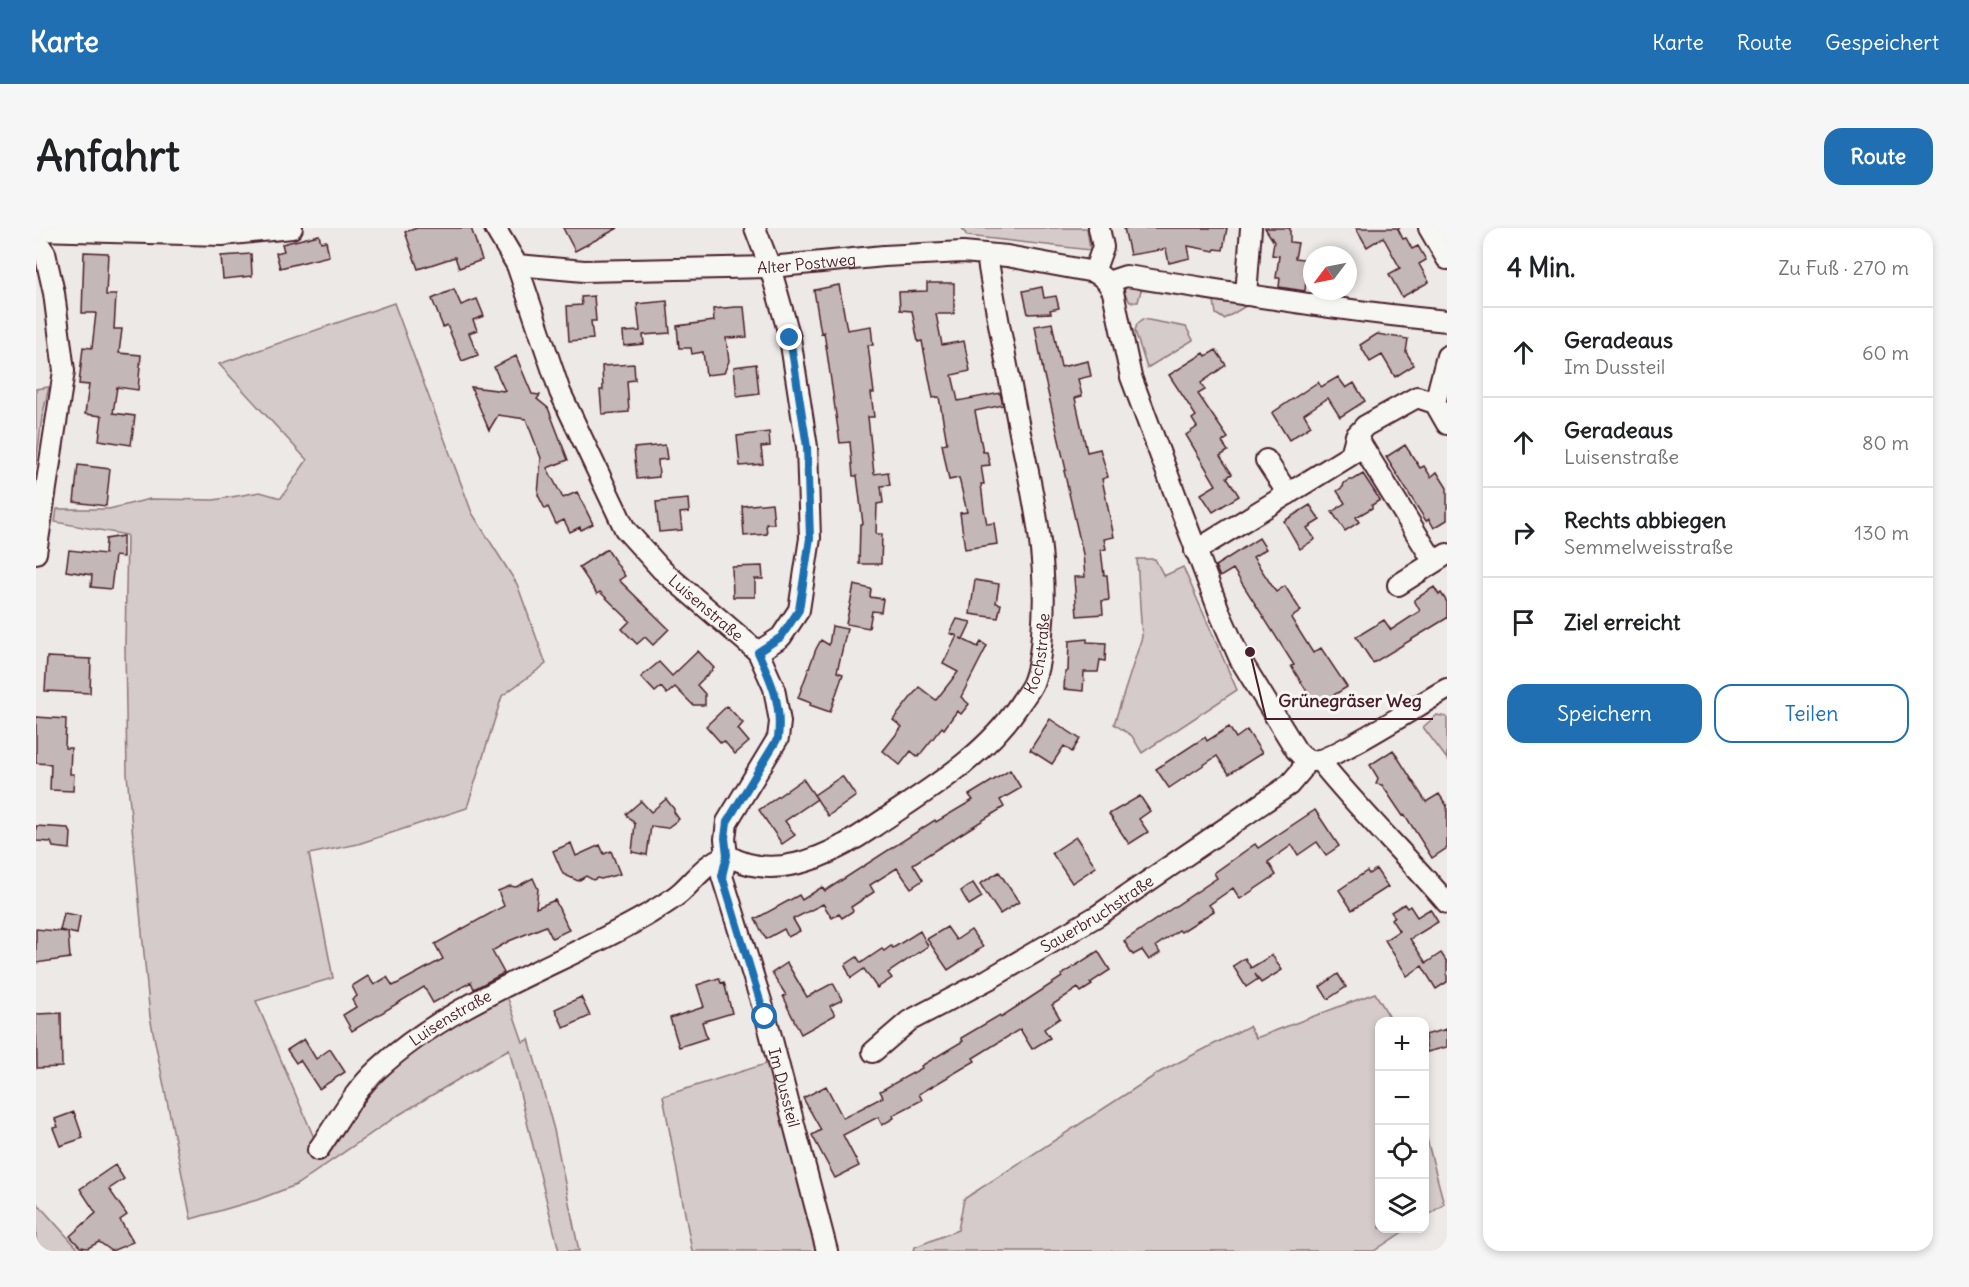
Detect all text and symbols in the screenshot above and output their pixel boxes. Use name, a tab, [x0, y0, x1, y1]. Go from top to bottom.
text: Karte	[30, 24, 99, 60]
text: Karte	[1652, 29, 1704, 56]
text: Route	[1737, 29, 1792, 56]
text: Gespeichert	[1825, 29, 1939, 56]
button: Route	[1824, 128, 1933, 185]
text: Anfahrt	[36, 130, 180, 182]
north arrow	[1303, 246, 1357, 300]
street label: Alter Postweg	[757, 249, 857, 277]
text: 4 Min.	[1507, 251, 1575, 284]
text: Zu Fuß · 270 m	[1778, 255, 1909, 280]
route end	[776, 324, 802, 350]
text: Geradeaus	[1564, 326, 1673, 354]
icon: ahead	[1507, 336, 1540, 369]
text: 60 m	[1862, 340, 1909, 365]
text: Im Dussteil	[1564, 354, 1665, 379]
text: Geradeaus	[1564, 416, 1673, 444]
icon: ahead	[1507, 426, 1540, 459]
text: 80 m	[1862, 430, 1909, 455]
text: Luisenstraße	[1564, 444, 1679, 469]
text: Rechts abbiegen	[1564, 506, 1726, 534]
icon: right	[1507, 516, 1540, 549]
text: 130 m	[1854, 520, 1909, 545]
text: Semmelweisstraße	[1564, 534, 1733, 559]
street label: Luisenstraße	[665, 570, 748, 645]
icon: arrive	[1507, 606, 1540, 639]
text: Ziel erreicht	[1564, 608, 1681, 636]
street label: Kochstraße	[1019, 613, 1053, 698]
callout: Grünegräser Weg	[1266, 683, 1433, 719]
button: Speichern	[1507, 684, 1702, 743]
button: Teilen	[1714, 684, 1909, 743]
text: Grünegräser Weg	[1278, 689, 1422, 712]
street label: Sauerbruchstraße	[1037, 870, 1157, 957]
street label: Luisenstraße	[405, 985, 495, 1050]
route start	[751, 1003, 777, 1029]
map controls	[1375, 1017, 1429, 1233]
button: +	[1375, 1017, 1429, 1071]
street label: Im Dussteil	[764, 1046, 804, 1129]
button: −	[1375, 1071, 1429, 1125]
button: locate	[1375, 1125, 1429, 1179]
button: layers	[1375, 1179, 1429, 1233]

